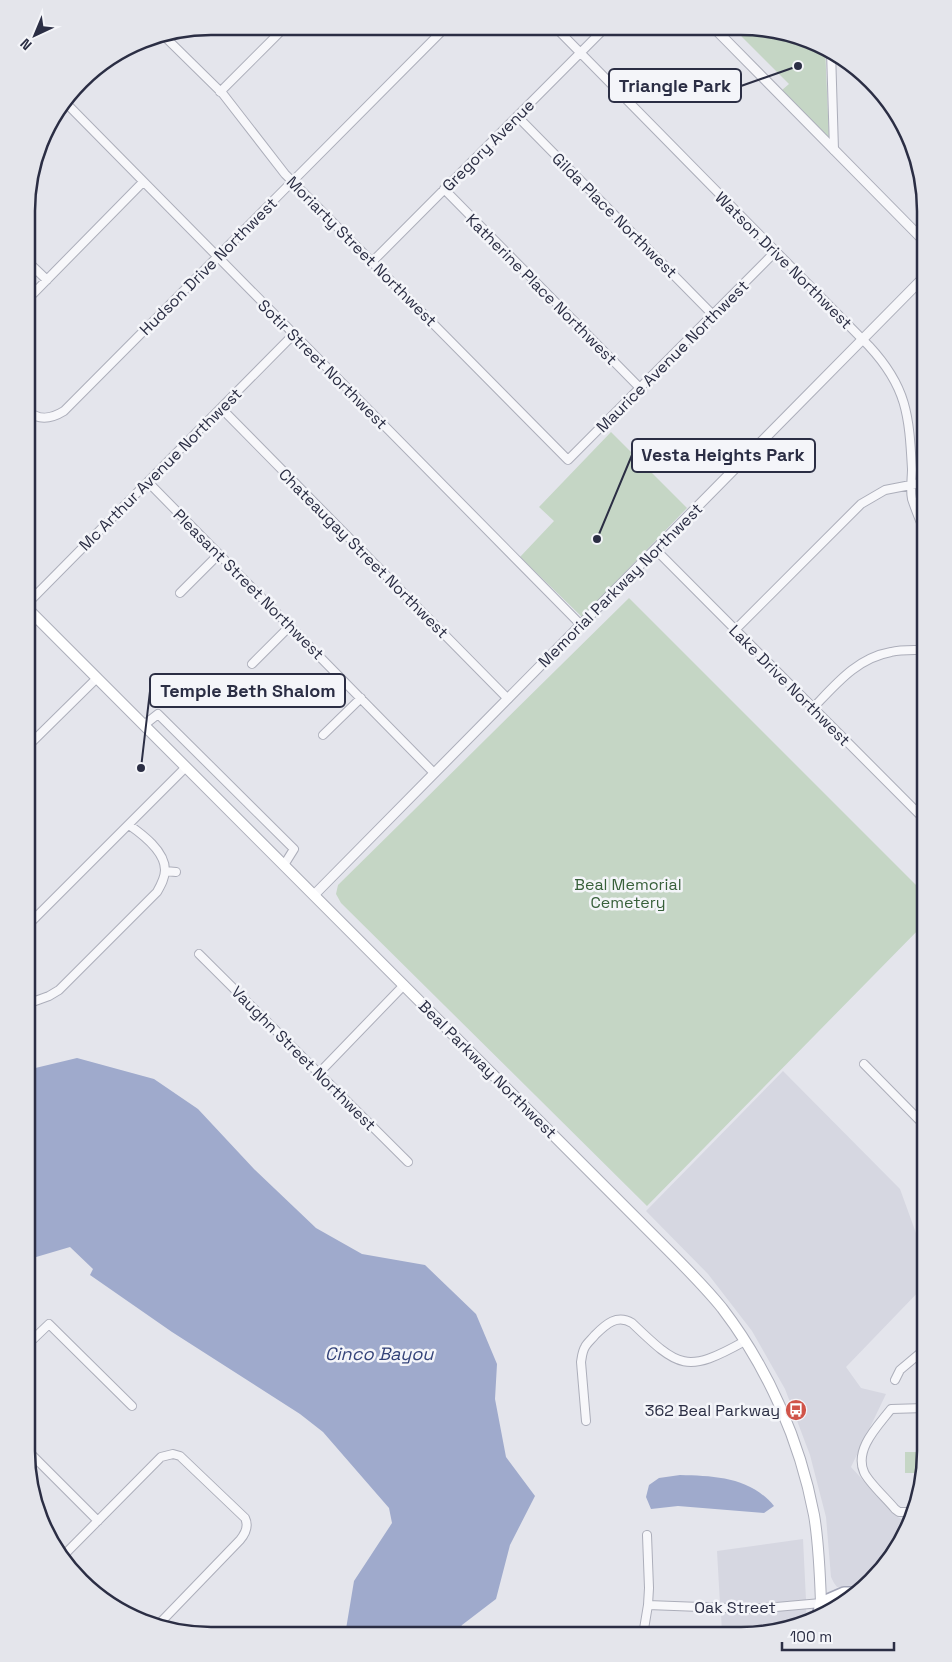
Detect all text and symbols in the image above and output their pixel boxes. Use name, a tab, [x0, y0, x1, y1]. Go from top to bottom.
north arrow	[10, 10, 60, 60]
text: N	[16, 35, 36, 54]
callout: Triangle Park	[609, 69, 741, 102]
text: Triangle Park	[619, 74, 731, 97]
street label: Gregory Avenue	[438, 95, 539, 196]
street label: Gilda Place Northwest	[547, 148, 682, 283]
street label: Moriarty Street Northwest	[282, 172, 441, 331]
street label: Watson Drive Northwest	[710, 187, 857, 334]
street label: Hudson Drive Northwest	[135, 193, 282, 340]
street label: Katherine Place Northwest	[462, 209, 622, 369]
street label: Maurice Avenue Northwest	[592, 276, 753, 437]
street label: Sotir Street Northwest	[253, 295, 392, 434]
street label: Mc Arthur Avenue Northwest	[74, 383, 246, 555]
callout: Vesta Heights Park	[632, 439, 815, 472]
text: Vesta Heights Park	[641, 443, 805, 466]
street label: Chateaugay Street Northwest	[274, 464, 453, 643]
street label: Memorial Parkway Northwest	[534, 499, 707, 672]
street label: Pleasant Street Northwest	[169, 504, 329, 664]
street label: Lake Drive Northwest	[724, 620, 855, 751]
callout: Temple Beth Shalom	[150, 674, 345, 707]
text: Temple Beth Shalom	[160, 679, 336, 702]
park label: Beal Memorial Cemetery	[574, 874, 682, 913]
street label: Vaughn Street Northwest	[227, 981, 381, 1135]
street label: Beal Parkway Northwest	[414, 996, 561, 1143]
water label: Cinco Bayou	[325, 1342, 434, 1365]
bus stop icon: 362 Beal Parkway	[784, 1398, 808, 1422]
place label: 362 Beal Parkway	[645, 1400, 780, 1421]
street label: Oak Street	[694, 1597, 776, 1618]
scale bar	[782, 1620, 894, 1652]
text: 100 m	[790, 1627, 832, 1646]

